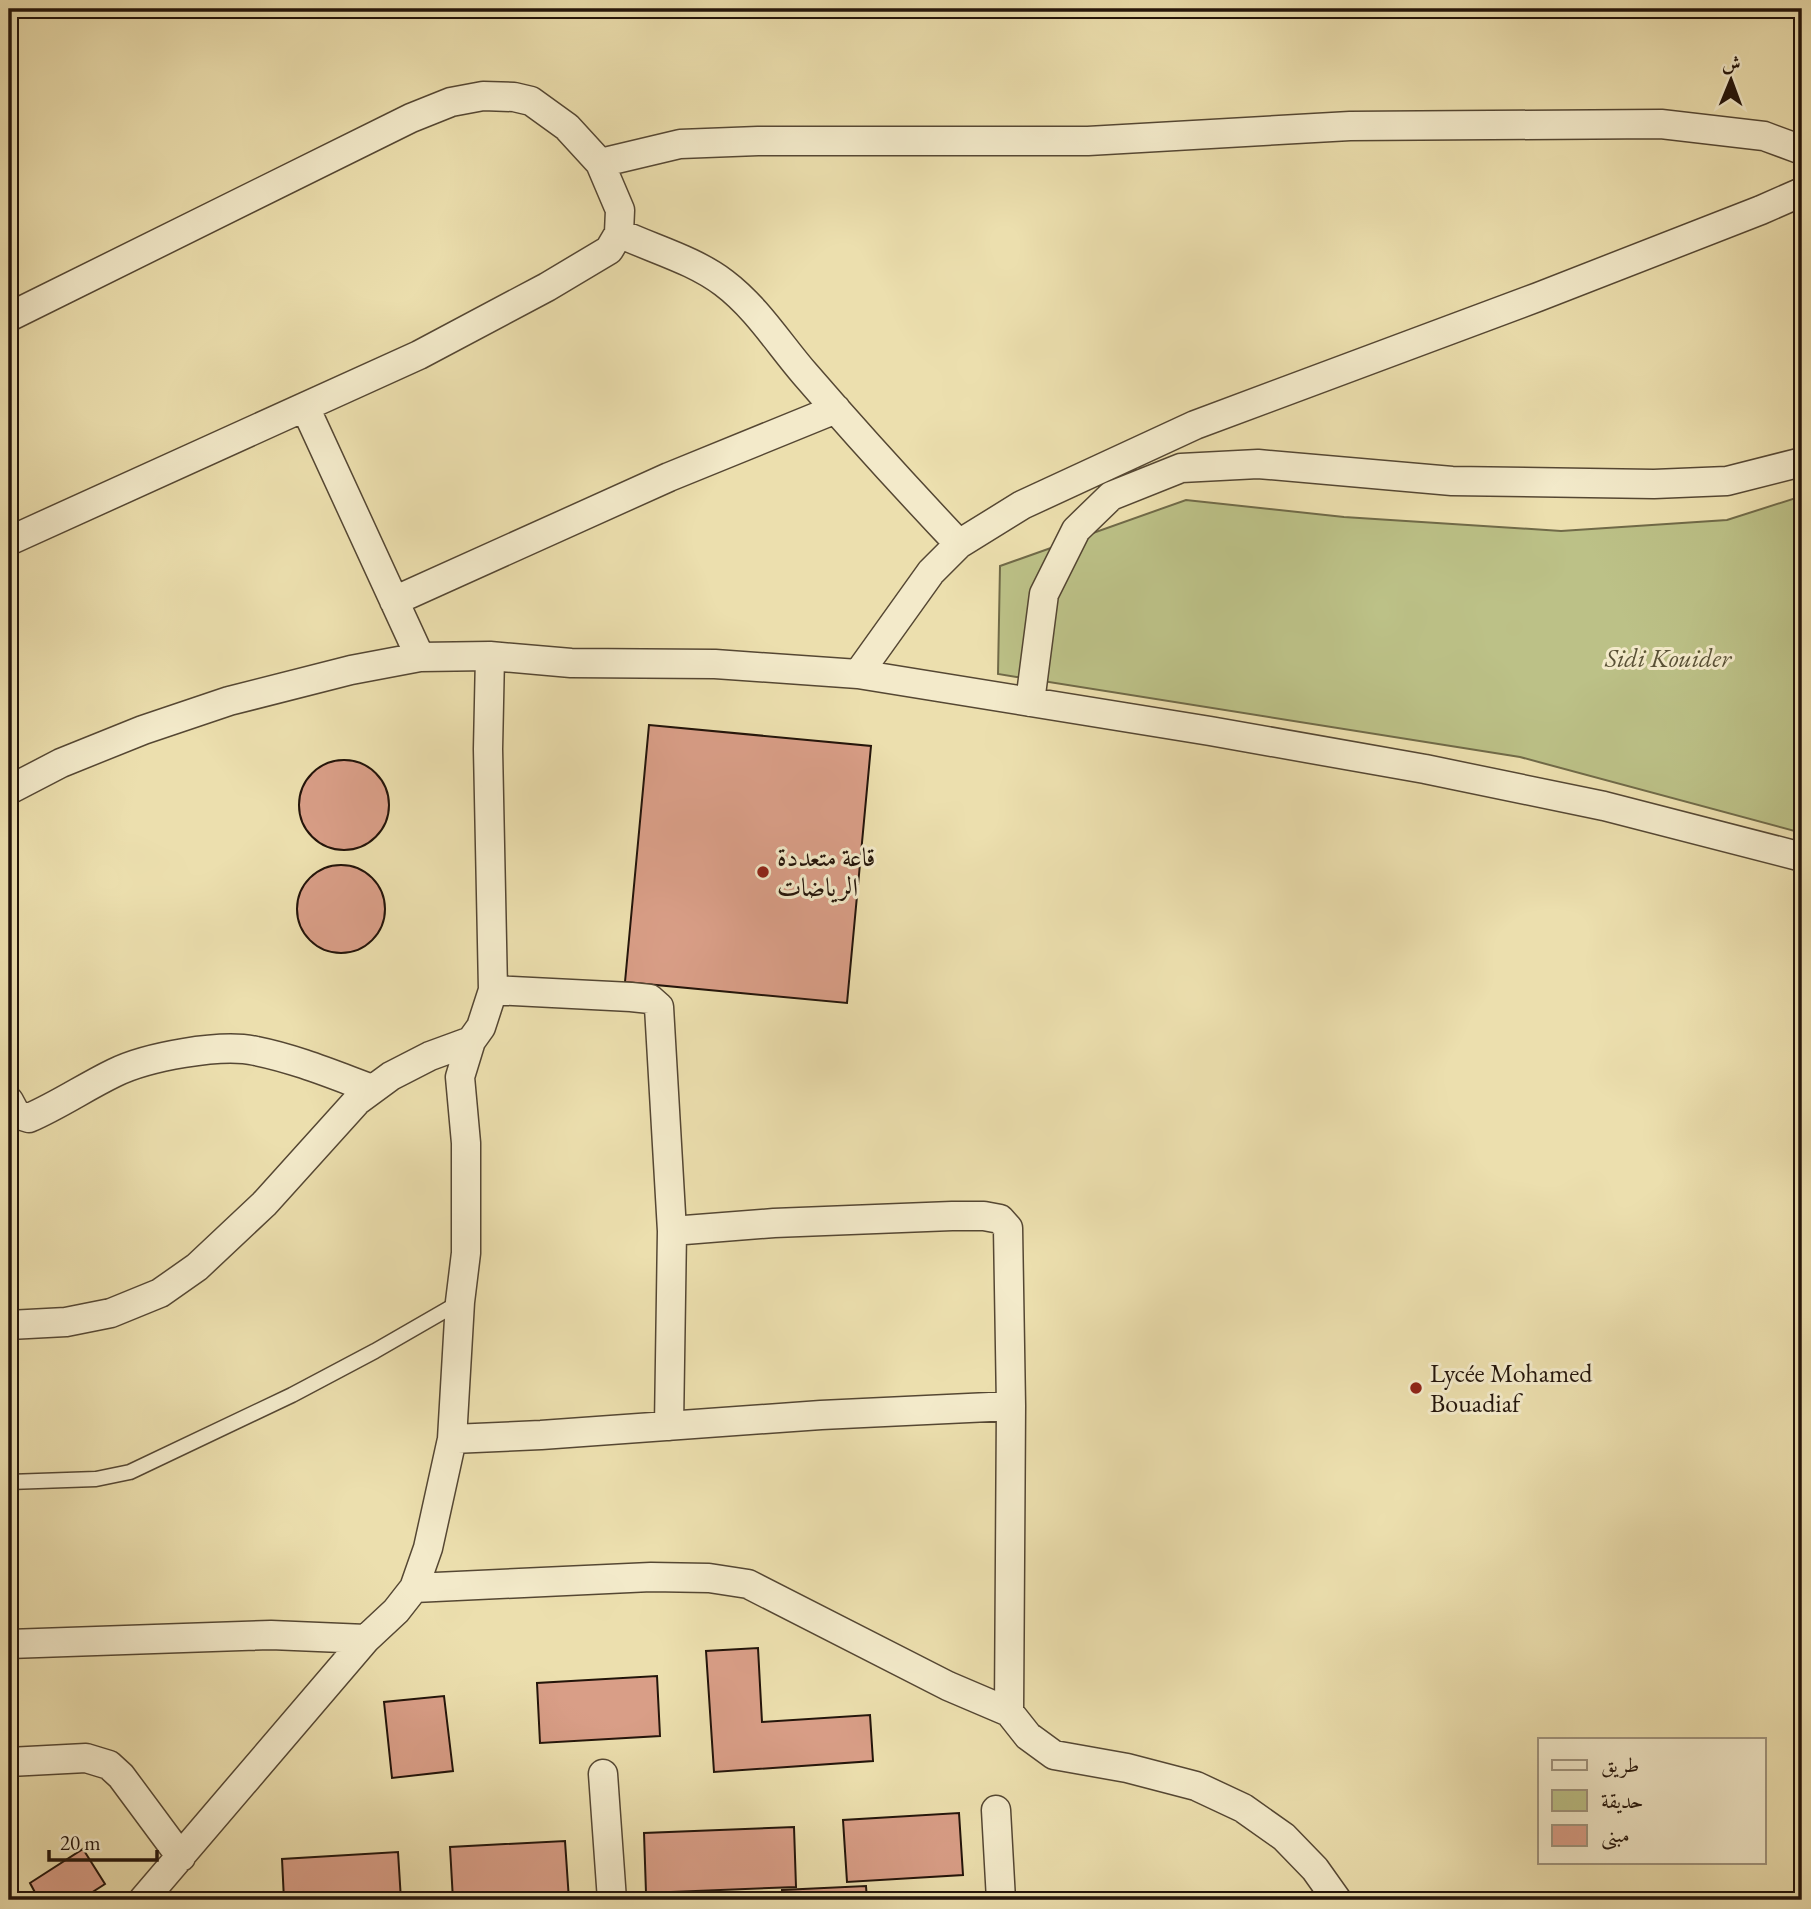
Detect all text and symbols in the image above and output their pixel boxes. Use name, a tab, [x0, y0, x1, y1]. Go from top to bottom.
north arrow	[1696, 46, 1766, 116]
text: ش	[1722, 51, 1741, 76]
park label: Sidi Kouider	[1604, 641, 1732, 675]
place label: قاعة متعددة الرياضات	[777, 840, 875, 904]
marker: قاعة متعددة الرياضات	[755, 864, 771, 880]
place label: Lycée Mohamed Bouadiaf	[1430, 1356, 1593, 1420]
marker: Lycée Mohamed Bouadiaf	[1408, 1380, 1424, 1396]
legend	[1538, 1738, 1766, 1864]
text: طريق	[1601, 1751, 1639, 1778]
text: حديقة	[1601, 1787, 1644, 1814]
scale bar	[49, 1818, 158, 1862]
text: مبنى	[1601, 1821, 1630, 1850]
text: 20 m	[60, 1829, 101, 1856]

